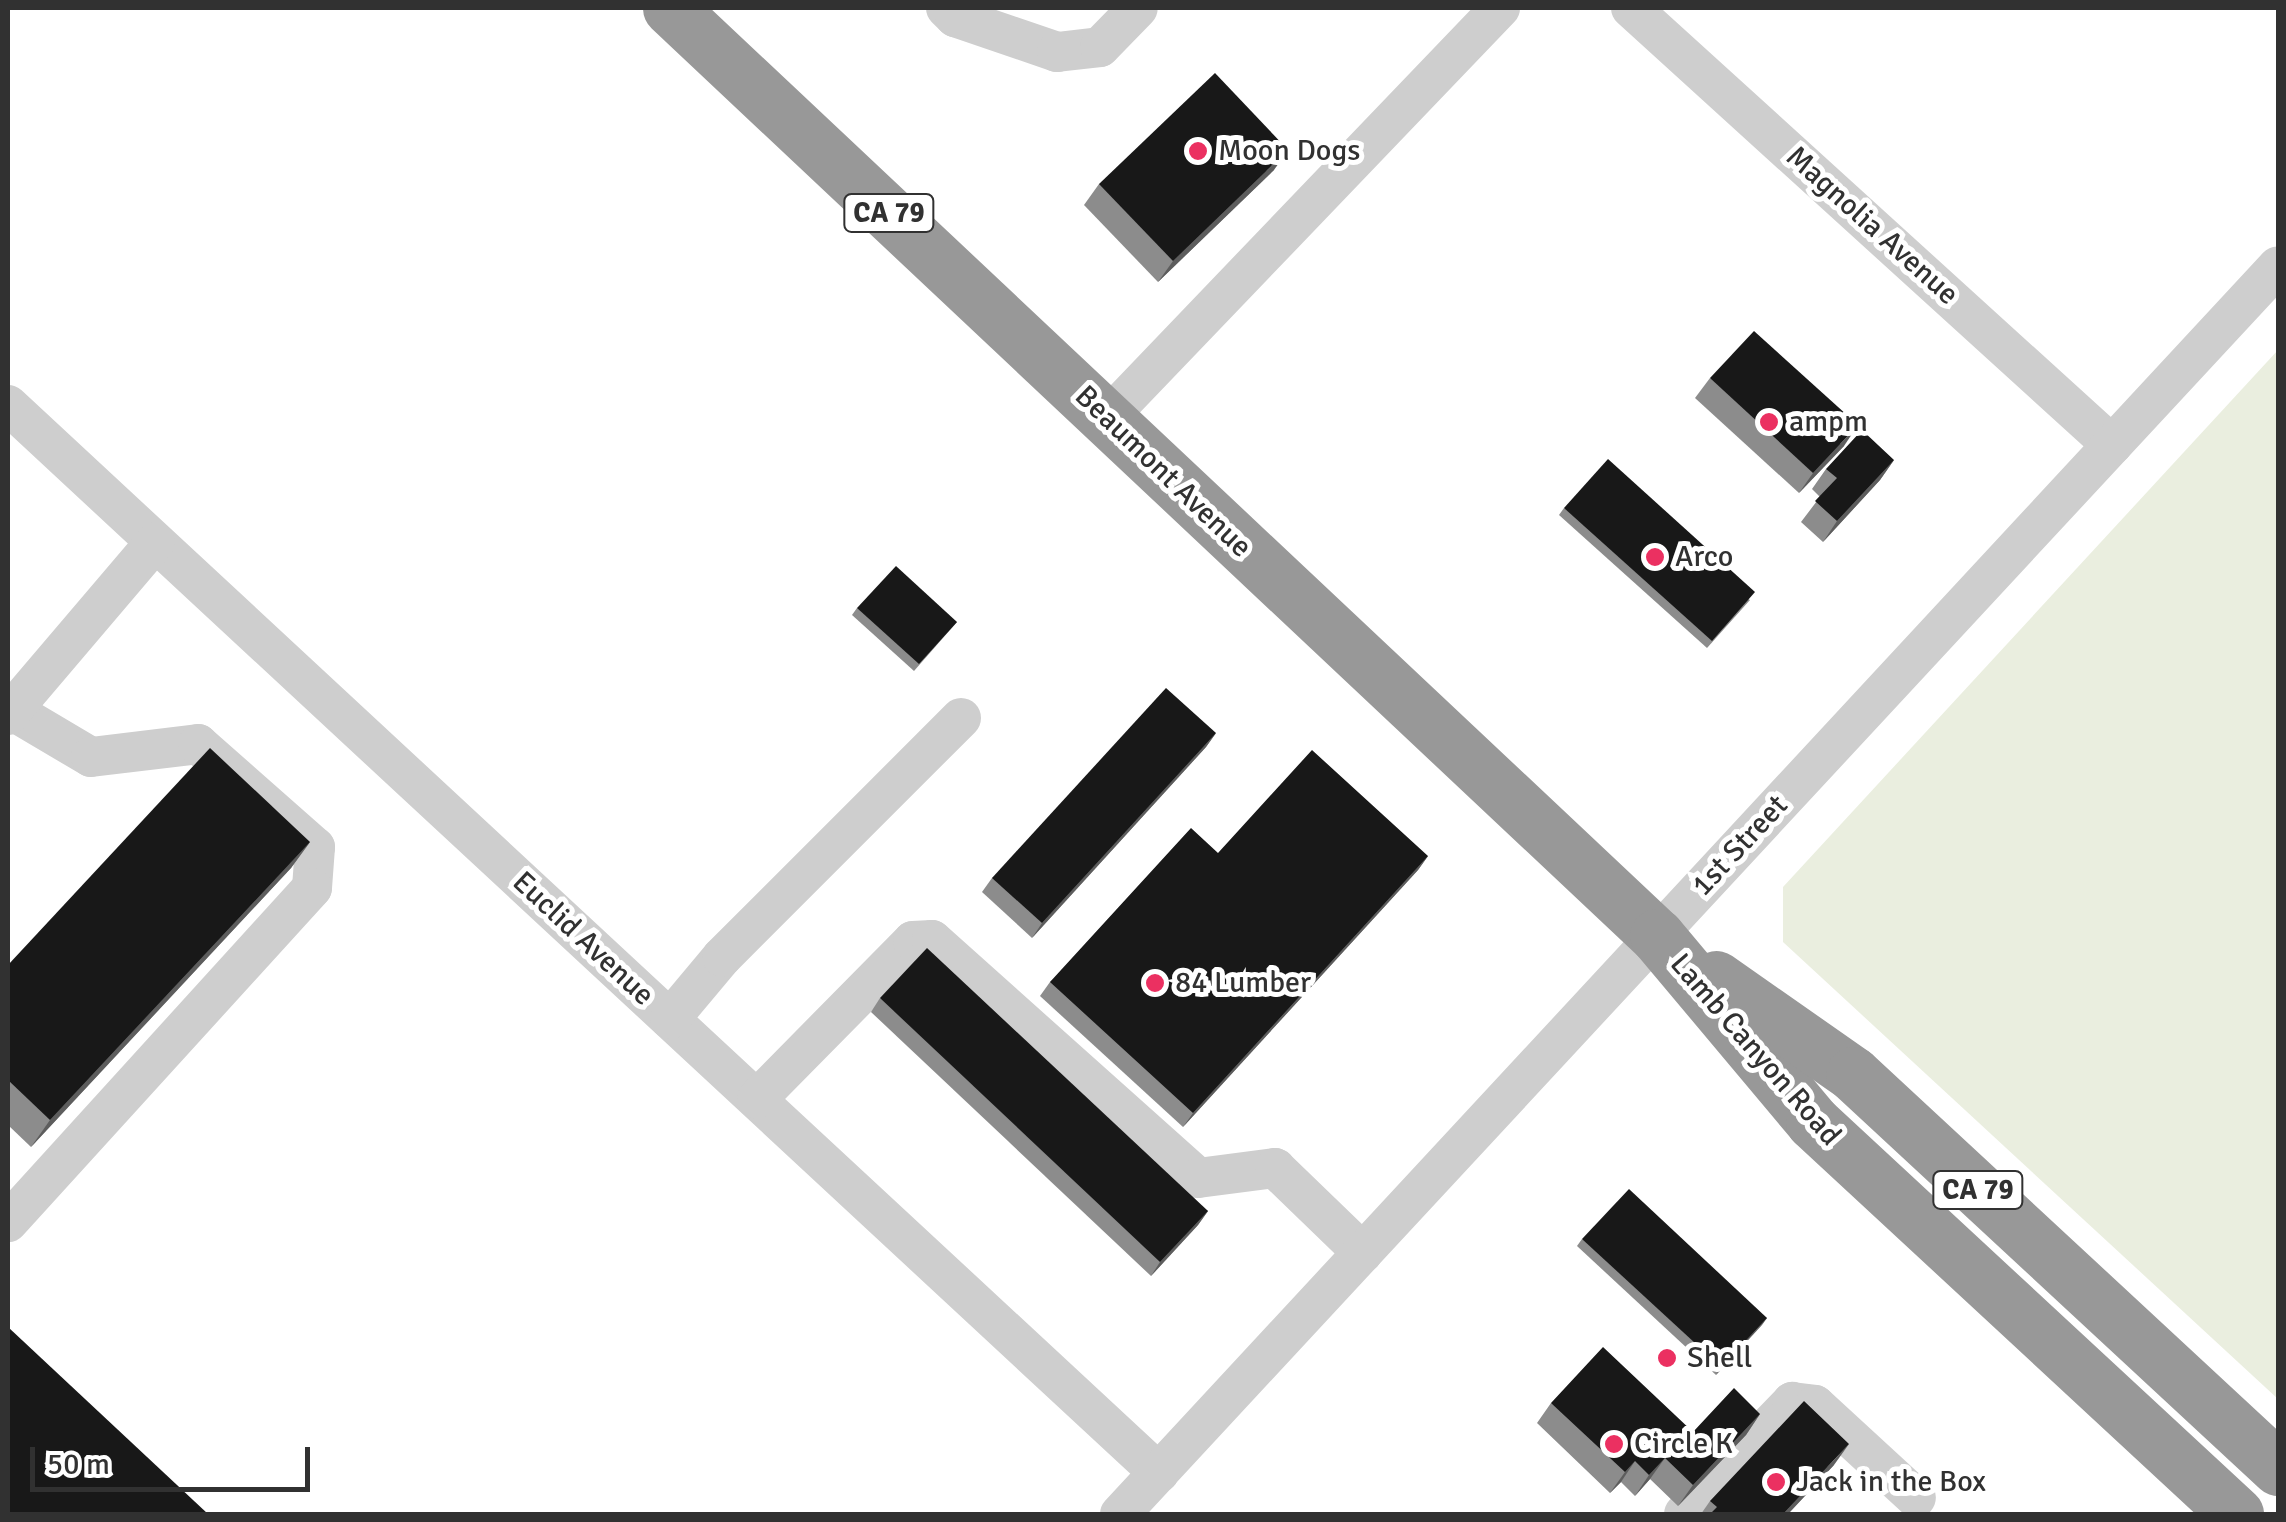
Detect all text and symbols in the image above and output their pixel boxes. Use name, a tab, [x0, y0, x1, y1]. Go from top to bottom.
place label: Moon Dogs	[1218, 133, 1360, 169]
street label: Magnolia Avenue	[1778, 139, 1966, 313]
marker: Moon Dogs	[1187, 140, 1209, 162]
road number: CA 79	[842, 190, 936, 236]
street label: Beaumont Avenue	[1067, 379, 1259, 565]
place label: ampm	[1789, 404, 1868, 440]
marker: ampm	[1758, 411, 1780, 433]
place label: Arco	[1675, 539, 1733, 575]
marker: Arco	[1644, 546, 1666, 568]
street label: 1st Street	[1684, 788, 1796, 904]
street label: Euclid Avenue	[505, 864, 661, 1014]
street label: Lamb Canyon Road	[1662, 947, 1848, 1153]
place label: 84 Lumber	[1175, 965, 1311, 1001]
marker: 84 Lumber	[1144, 972, 1166, 994]
road number: CA 79	[1930, 1167, 2026, 1213]
place label: Shell	[1687, 1340, 1752, 1376]
marker: Shell	[1656, 1347, 1678, 1369]
place label: Circle K	[1634, 1426, 1733, 1462]
scale bar	[35, 1427, 315, 1489]
marker: Circle K	[1603, 1433, 1625, 1455]
text: 50 m	[47, 1446, 110, 1483]
place label: Jack in the Box	[1796, 1464, 1986, 1500]
marker: Jack in the Box	[1765, 1471, 1787, 1493]

